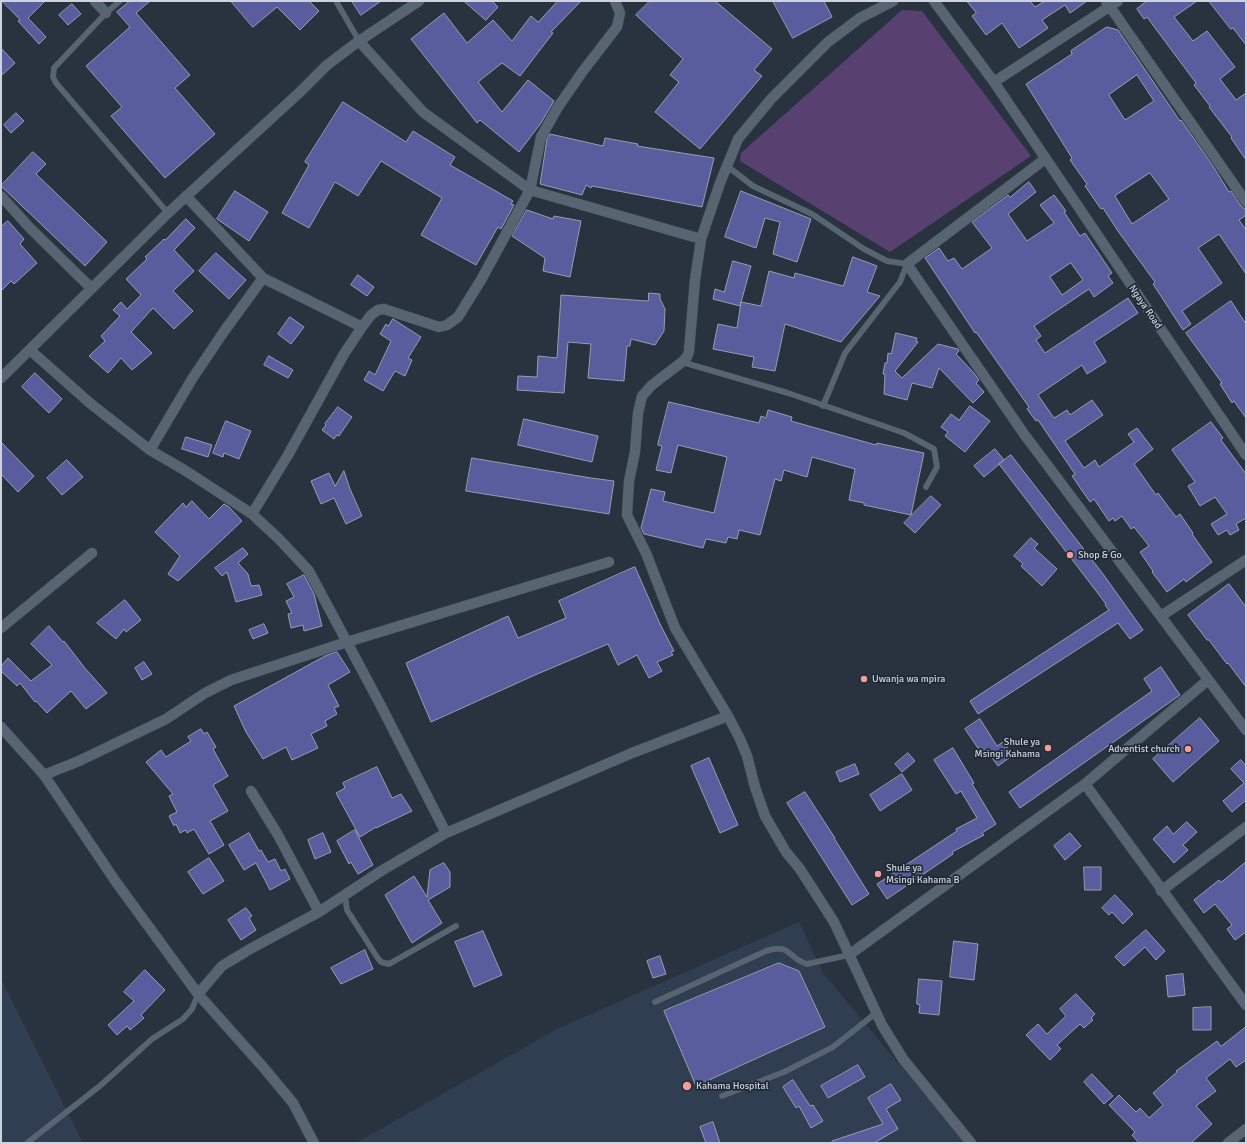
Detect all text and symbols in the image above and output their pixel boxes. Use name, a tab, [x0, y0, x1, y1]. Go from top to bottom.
street label: Ngaya Road	[1126, 283, 1164, 331]
place label: Shop & Go	[1078, 549, 1122, 561]
marker: Shop & Go	[1065, 550, 1075, 560]
place label: Uwanja wa mpira	[872, 673, 945, 685]
marker: Uwanja wa mpira	[859, 674, 869, 684]
place label: Shule ya Msingi Kahama	[975, 736, 1040, 760]
marker: Shule ya Msingi Kahama	[1043, 743, 1053, 753]
place label: Adventist church	[1108, 743, 1180, 755]
marker: Adventist church	[1183, 744, 1193, 754]
place label: Shule ya Msingi Kahama B	[886, 862, 960, 886]
marker: Shule ya Msingi Kahama B	[873, 869, 883, 879]
marker: Kahama Hospital	[681, 1080, 693, 1092]
place label: Kahama Hospital	[696, 1080, 769, 1092]

